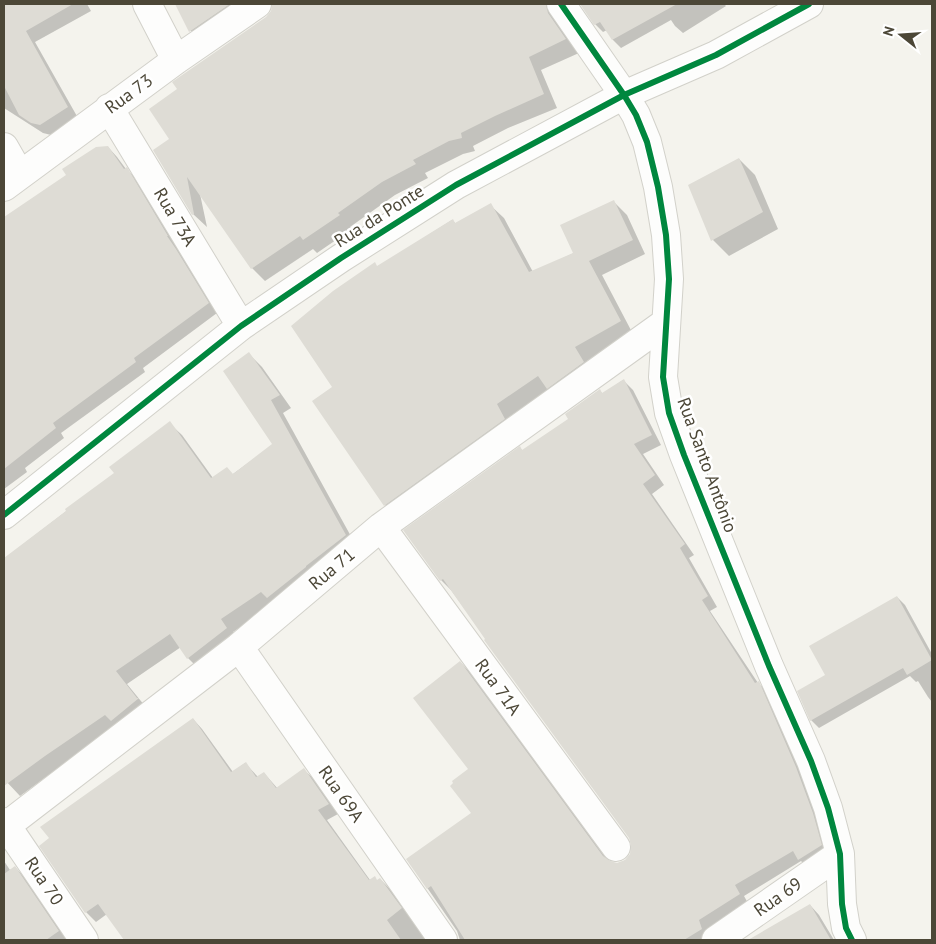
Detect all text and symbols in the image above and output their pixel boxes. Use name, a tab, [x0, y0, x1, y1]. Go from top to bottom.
north arrow	[876, 10, 926, 60]
text: N	[879, 24, 899, 38]
street label: Rua 73	[100, 69, 157, 119]
street label: Rua da Ponte	[330, 179, 428, 252]
street label: Rua 73A	[149, 183, 202, 251]
street label: Rua Santo Antônio	[672, 394, 743, 536]
street label: Rua 71	[304, 543, 360, 595]
street label: Rua 71A	[470, 654, 527, 720]
street label: Rua 69A	[314, 761, 369, 827]
street label: Rua 70	[20, 852, 69, 910]
street label: Rua 69	[749, 872, 806, 921]

